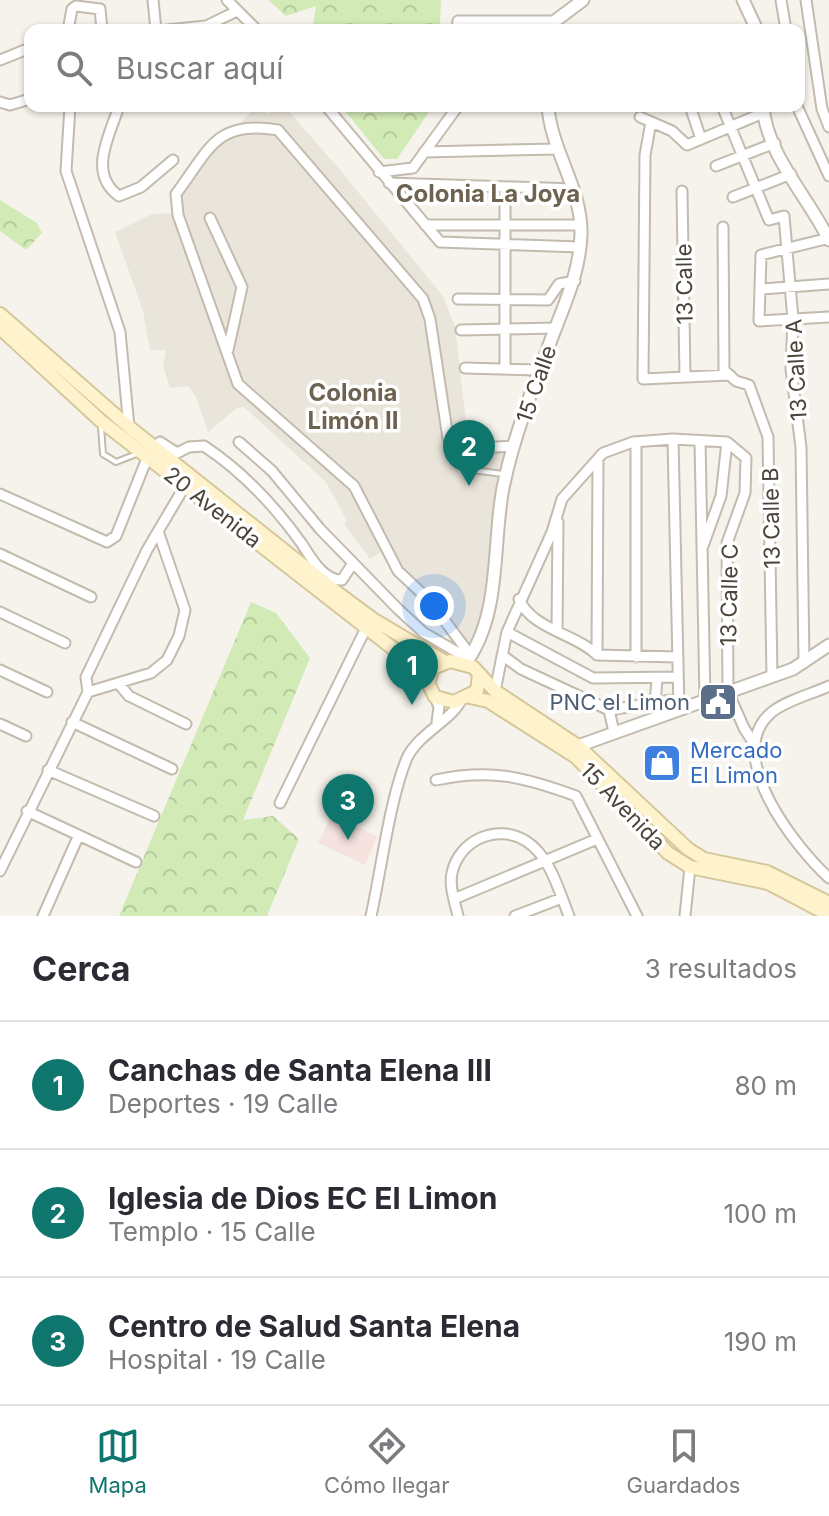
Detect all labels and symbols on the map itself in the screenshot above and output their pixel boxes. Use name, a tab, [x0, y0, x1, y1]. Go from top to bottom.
district label: Colonia La Joya	[396, 179, 580, 208]
street label: 13 Calle	[670, 243, 698, 325]
street label: 13 Calle A	[780, 318, 812, 422]
street label: 15 Calle	[511, 342, 561, 426]
district label: Colonia Limón II	[308, 378, 398, 435]
pin: 2	[443, 420, 495, 486]
street label: 20 Avenida	[159, 461, 267, 553]
street label: 13 Calle B	[757, 467, 785, 569]
street label: 13 Calle C	[715, 543, 743, 647]
your location	[414, 586, 454, 626]
pin: 1	[386, 639, 438, 705]
public building icon: PNC el Limon	[697, 681, 739, 723]
place label: PNC el Limon	[550, 689, 690, 715]
place label: Mercado El Limon	[690, 737, 782, 788]
shop icon: Mercado El Limon	[641, 742, 683, 784]
street label: 15 Avenida	[575, 757, 671, 855]
pin: 3	[322, 774, 374, 840]

